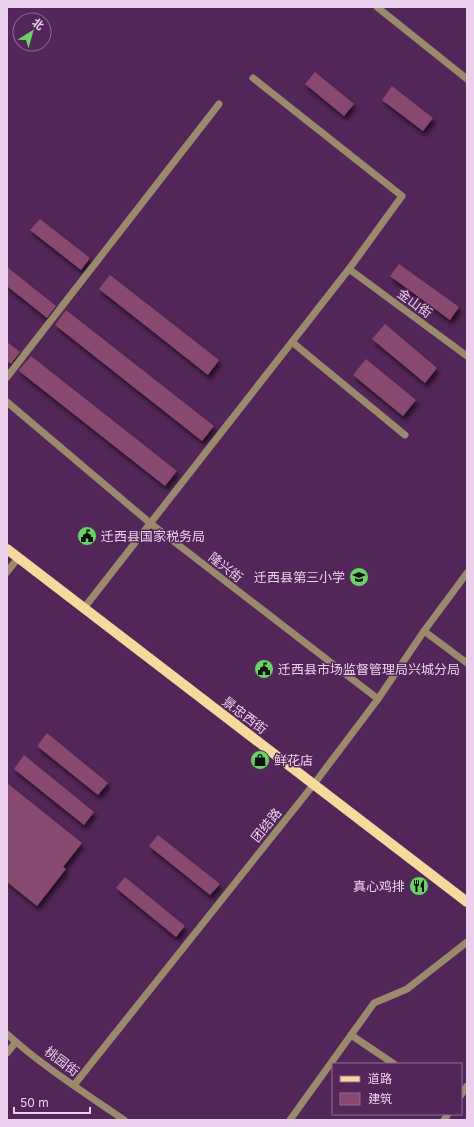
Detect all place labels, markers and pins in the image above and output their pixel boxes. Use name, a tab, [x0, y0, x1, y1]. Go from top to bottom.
public building icon: 迁西县国家税务局	[76, 525, 98, 547]
place label: 迁西县国家税务局	[101, 528, 205, 544]
school or university icon: 迁西县第三小学	[348, 566, 370, 588]
place label: 迁西县第三小学	[254, 569, 345, 585]
public building icon: 迁西县市场监督管理局兴城分局	[253, 658, 275, 680]
place label: 迁西县市场监督管理局兴城分局	[278, 661, 460, 677]
shop icon: 鲜花店	[249, 749, 271, 771]
place label: 鲜花店	[274, 752, 313, 768]
restaurant icon: 真心鸡排	[408, 875, 430, 897]
place label: 真心鸡排	[353, 878, 405, 894]

